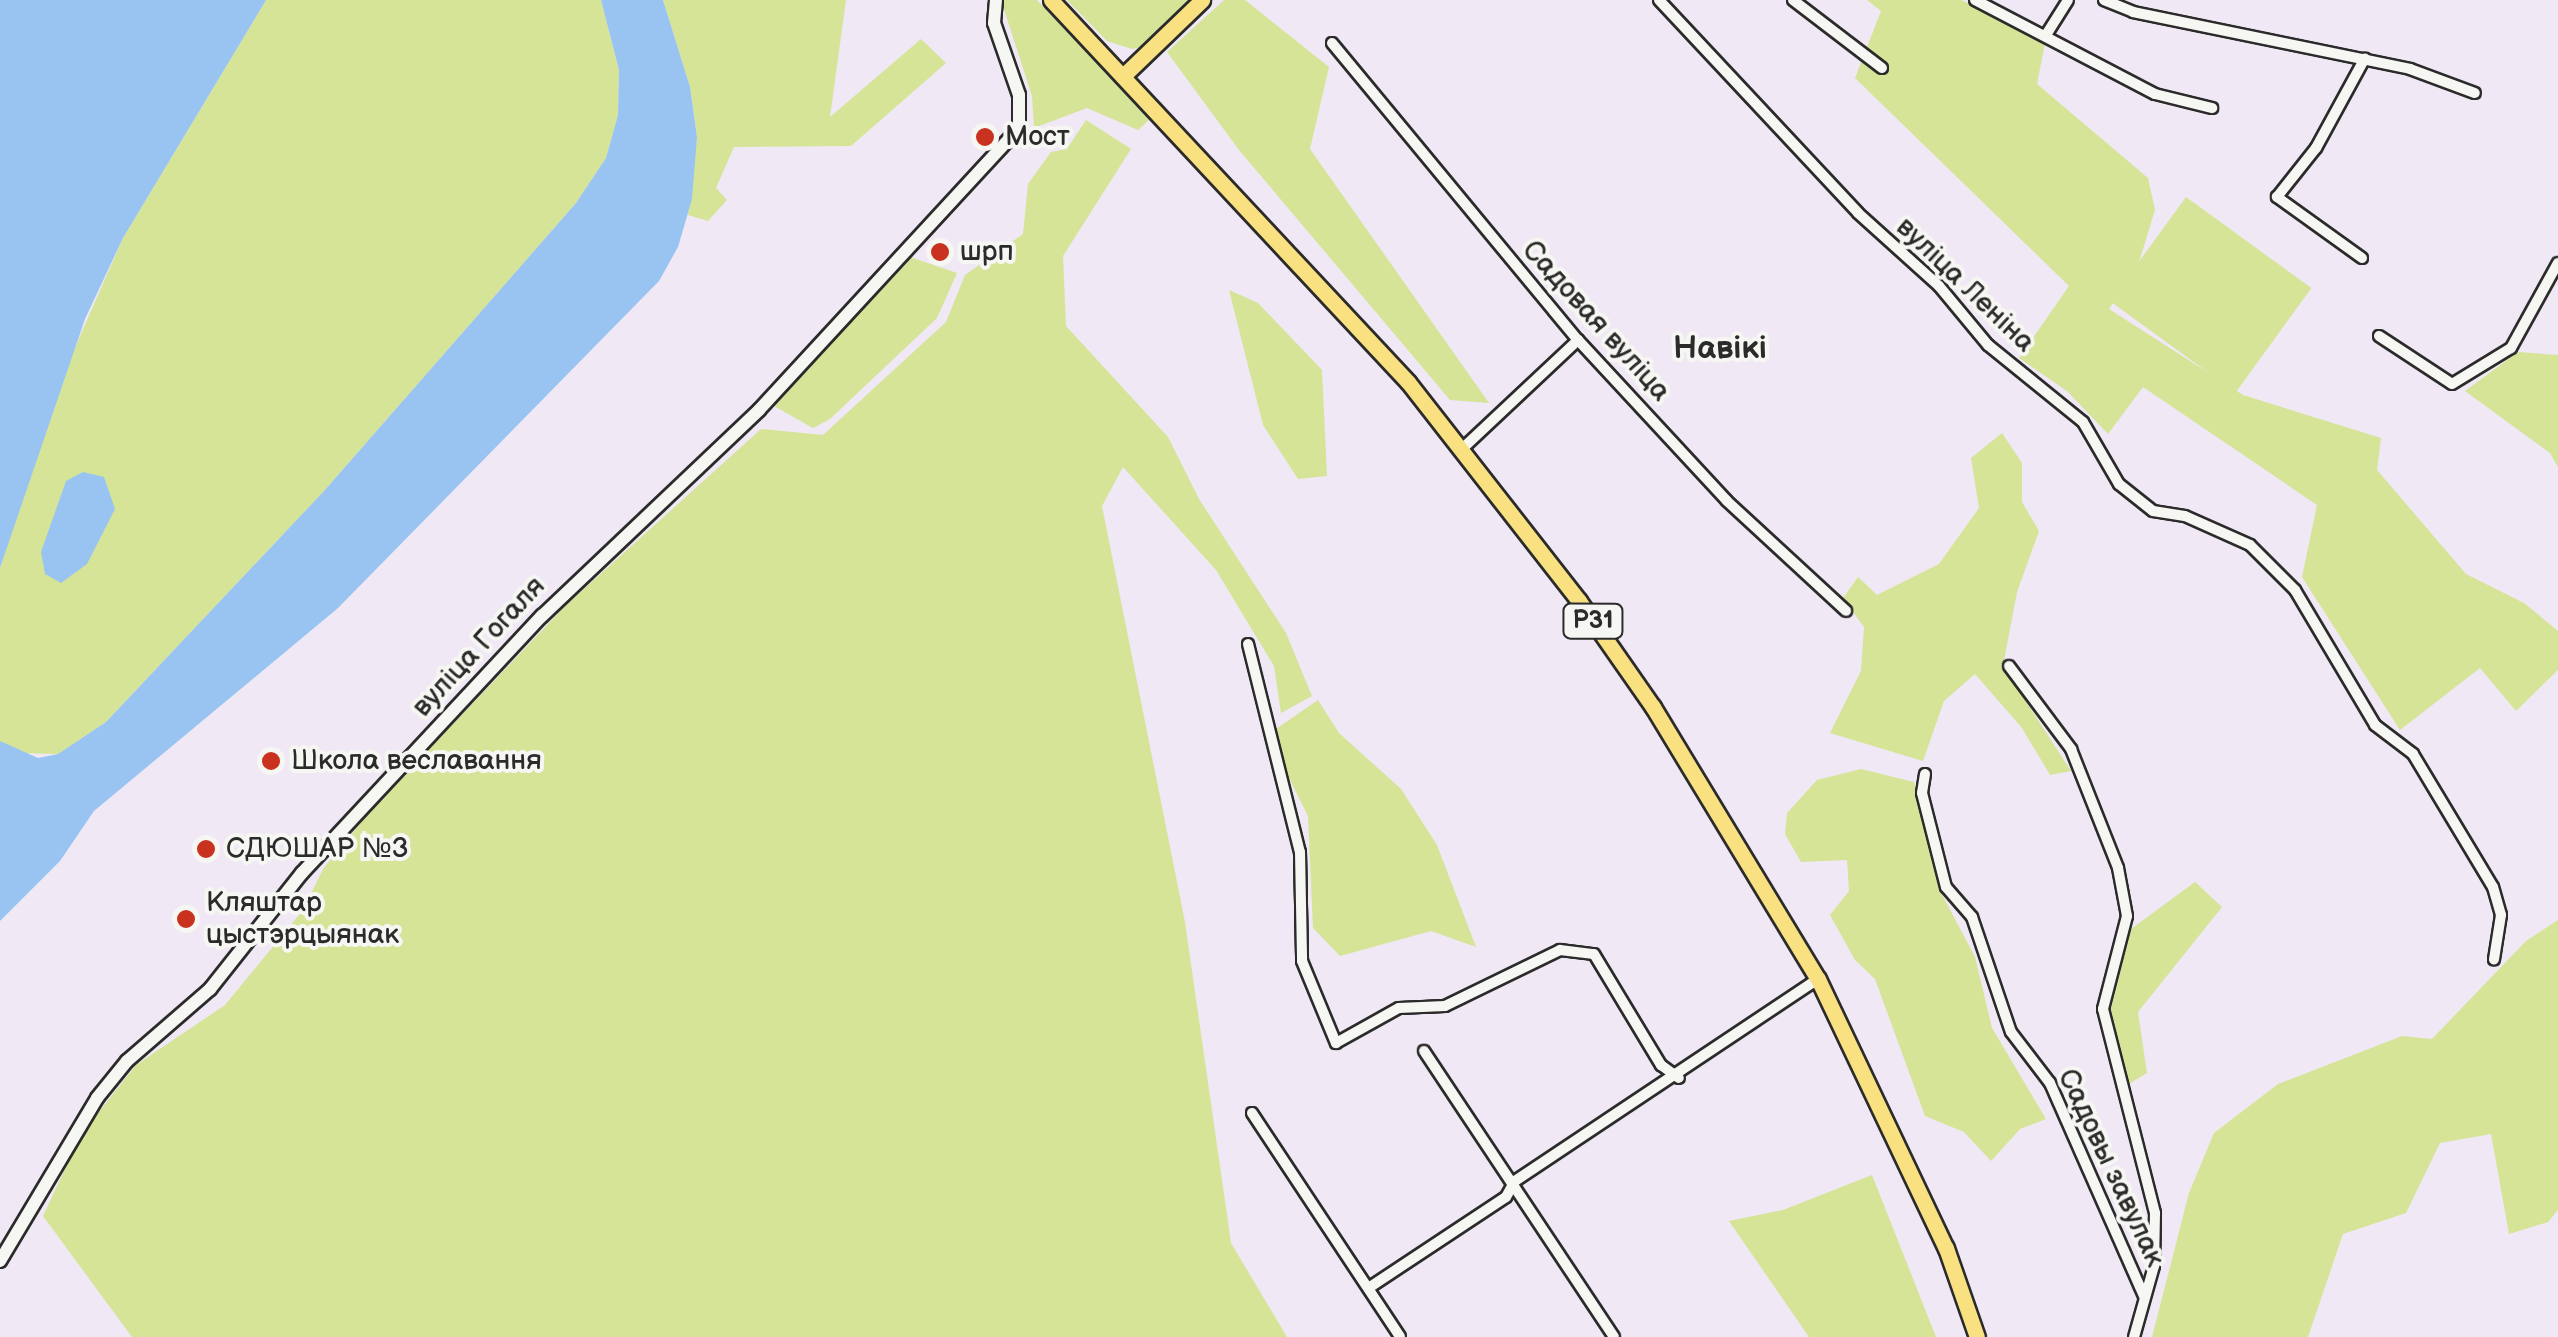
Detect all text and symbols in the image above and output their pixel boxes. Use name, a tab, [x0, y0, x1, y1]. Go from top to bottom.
place label: Мост	[1005, 120, 1070, 154]
marker: Мост	[974, 126, 996, 148]
street label: вуліца Леніна	[1889, 211, 2041, 359]
street label: Садовая вуліца	[1515, 234, 1677, 408]
place label: шрп	[960, 235, 1014, 269]
marker: шрп	[929, 241, 951, 263]
district label: Навікі	[1673, 330, 1767, 368]
street label: вуліца Гогаля	[406, 570, 552, 724]
road number: Р31	[1560, 601, 1626, 641]
place label: Школа веславання	[291, 744, 542, 778]
marker: Школа веславання	[260, 750, 282, 772]
place label: СДЮШАР №3	[226, 832, 409, 866]
marker: СДЮШАР №3	[195, 838, 217, 860]
place label: Кляштар цыстэрцыянак	[206, 886, 399, 952]
marker: Кляштар цыстэрцыянак	[175, 908, 197, 930]
street label: Садовы завулак	[2050, 1064, 2172, 1272]

